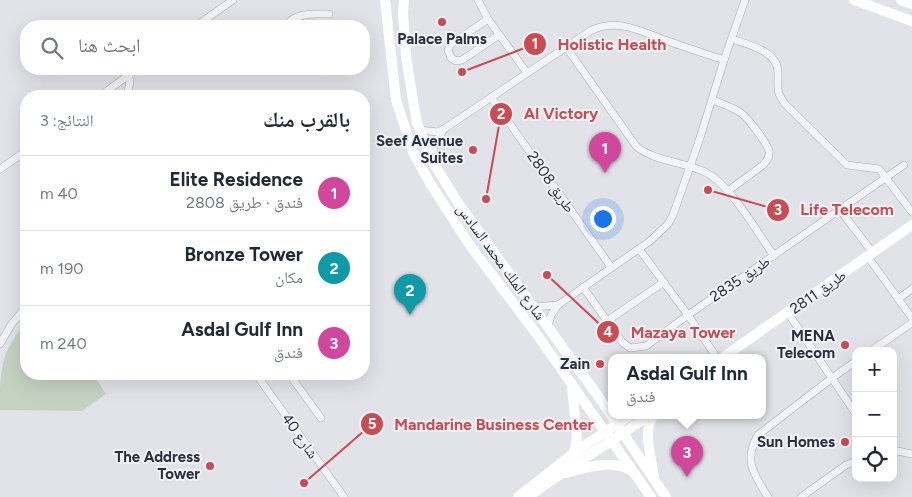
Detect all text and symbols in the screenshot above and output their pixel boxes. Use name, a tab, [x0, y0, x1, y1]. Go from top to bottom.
marker: Palace Palms	[436, 16, 448, 28]
search box	[20, 20, 370, 75]
callout: Holistic Health	[523, 28, 676, 59]
place label: Palace Palms	[397, 30, 487, 48]
icon: search	[38, 34, 66, 62]
text: ابحث هنا	[78, 34, 141, 57]
text: 1	[532, 35, 538, 53]
text: Holistic Health	[558, 35, 666, 54]
callout: Al Victory	[489, 98, 608, 129]
text: Al Victory	[524, 104, 599, 123]
text: 2	[497, 105, 506, 123]
text: بالقرب منك	[263, 107, 350, 132]
text: النتائج: 3	[40, 111, 93, 130]
place label: Seef Avenue Suites	[376, 132, 464, 167]
pin: 1	[589, 132, 621, 173]
marker: Seef Avenue Suites	[467, 144, 479, 156]
street label: طريق 2808	[522, 148, 579, 217]
text: Elite Residence	[170, 168, 303, 191]
text: 40 m	[40, 184, 78, 203]
text: 1	[331, 184, 337, 203]
text: فندق · طريق 2808	[186, 193, 303, 212]
callout: Life Telecom	[765, 194, 904, 225]
street label: شارع الملك محمد السادس	[452, 200, 549, 324]
text: Life Telecom	[800, 200, 894, 219]
text: 3	[774, 201, 782, 219]
your location	[590, 206, 616, 232]
text: Bronze Tower	[184, 243, 303, 266]
street label: طريق 2835	[706, 252, 774, 307]
text: 190 m	[40, 259, 84, 278]
text: 2	[329, 259, 339, 278]
street label: طريق 2811	[786, 266, 850, 319]
text: مكان	[275, 268, 303, 287]
pin: 2	[394, 274, 426, 315]
callout: Mazaya Tower	[595, 317, 745, 348]
text: Asdal Gulf Inn	[181, 318, 303, 341]
text: 4	[603, 323, 613, 341]
text: Mazaya Tower	[631, 323, 735, 342]
place label: MENA Telecom	[777, 327, 835, 362]
text: 240 m	[40, 334, 87, 353]
text: 3	[330, 334, 338, 353]
marker: MENA Telecom	[839, 339, 851, 351]
text: فندق	[274, 343, 303, 362]
map controls	[852, 347, 897, 482]
button: +	[852, 347, 897, 392]
popup	[608, 354, 766, 419]
place label: Zain	[560, 355, 590, 373]
marker: Zain	[594, 358, 606, 370]
text: Asdal Gulf Inn	[626, 362, 748, 385]
text: فندق	[626, 387, 655, 406]
button: −	[852, 392, 897, 437]
callout: Mandarine Business Center	[359, 409, 604, 440]
street label: شارع 40	[277, 410, 322, 463]
text: 5	[368, 415, 377, 433]
text: Mandarine Business Center	[394, 415, 594, 434]
place label: Sun Homes	[757, 433, 835, 451]
pin: 3	[671, 436, 703, 477]
marker: Sun Homes	[839, 436, 851, 448]
button: locate	[852, 437, 897, 482]
place label: The Address Tower	[114, 448, 200, 483]
marker: The Address Tower	[204, 460, 216, 472]

